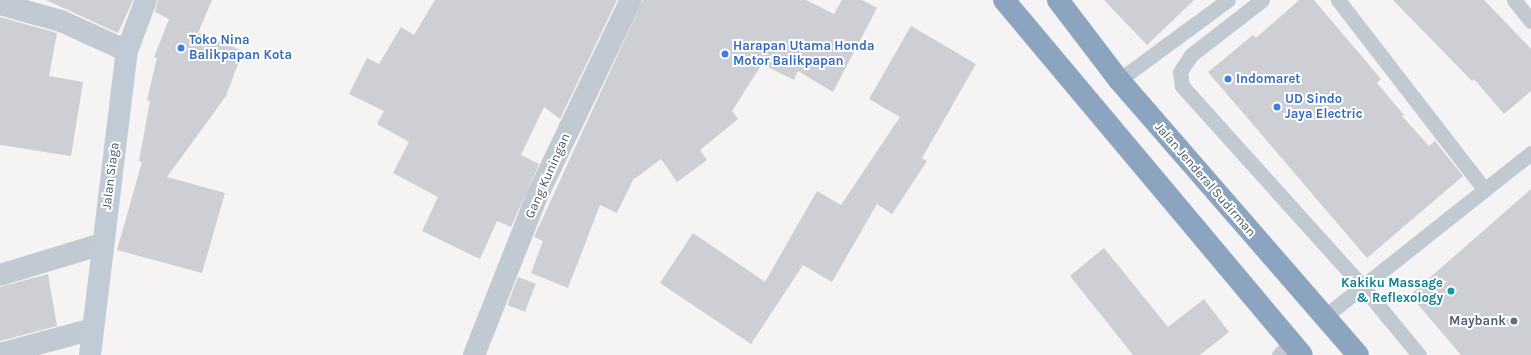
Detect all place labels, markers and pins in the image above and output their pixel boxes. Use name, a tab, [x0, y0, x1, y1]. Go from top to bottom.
place label: Toko Nina Balikpapan Kota	[189, 33, 292, 64]
place label: Harapan Utama Honda Motor Balikpapan	[733, 39, 875, 70]
marker: Toko Nina Balikpapan Kota	[176, 43, 186, 53]
marker: Harapan Utama Honda Motor Balikpapan	[720, 49, 730, 59]
place label: Indomaret	[1236, 71, 1300, 87]
marker: Indomaret	[1223, 74, 1233, 84]
place label: UD Sindo Jaya Electric	[1285, 92, 1363, 123]
marker: UD Sindo Jaya Electric	[1272, 102, 1282, 112]
place label: Kakiku Massage & Reflexology	[1341, 276, 1443, 307]
marker: Kakiku Massage & Reflexology	[1446, 286, 1456, 296]
place label: Maybank	[1449, 313, 1506, 329]
marker: Maybank	[1509, 316, 1519, 326]

